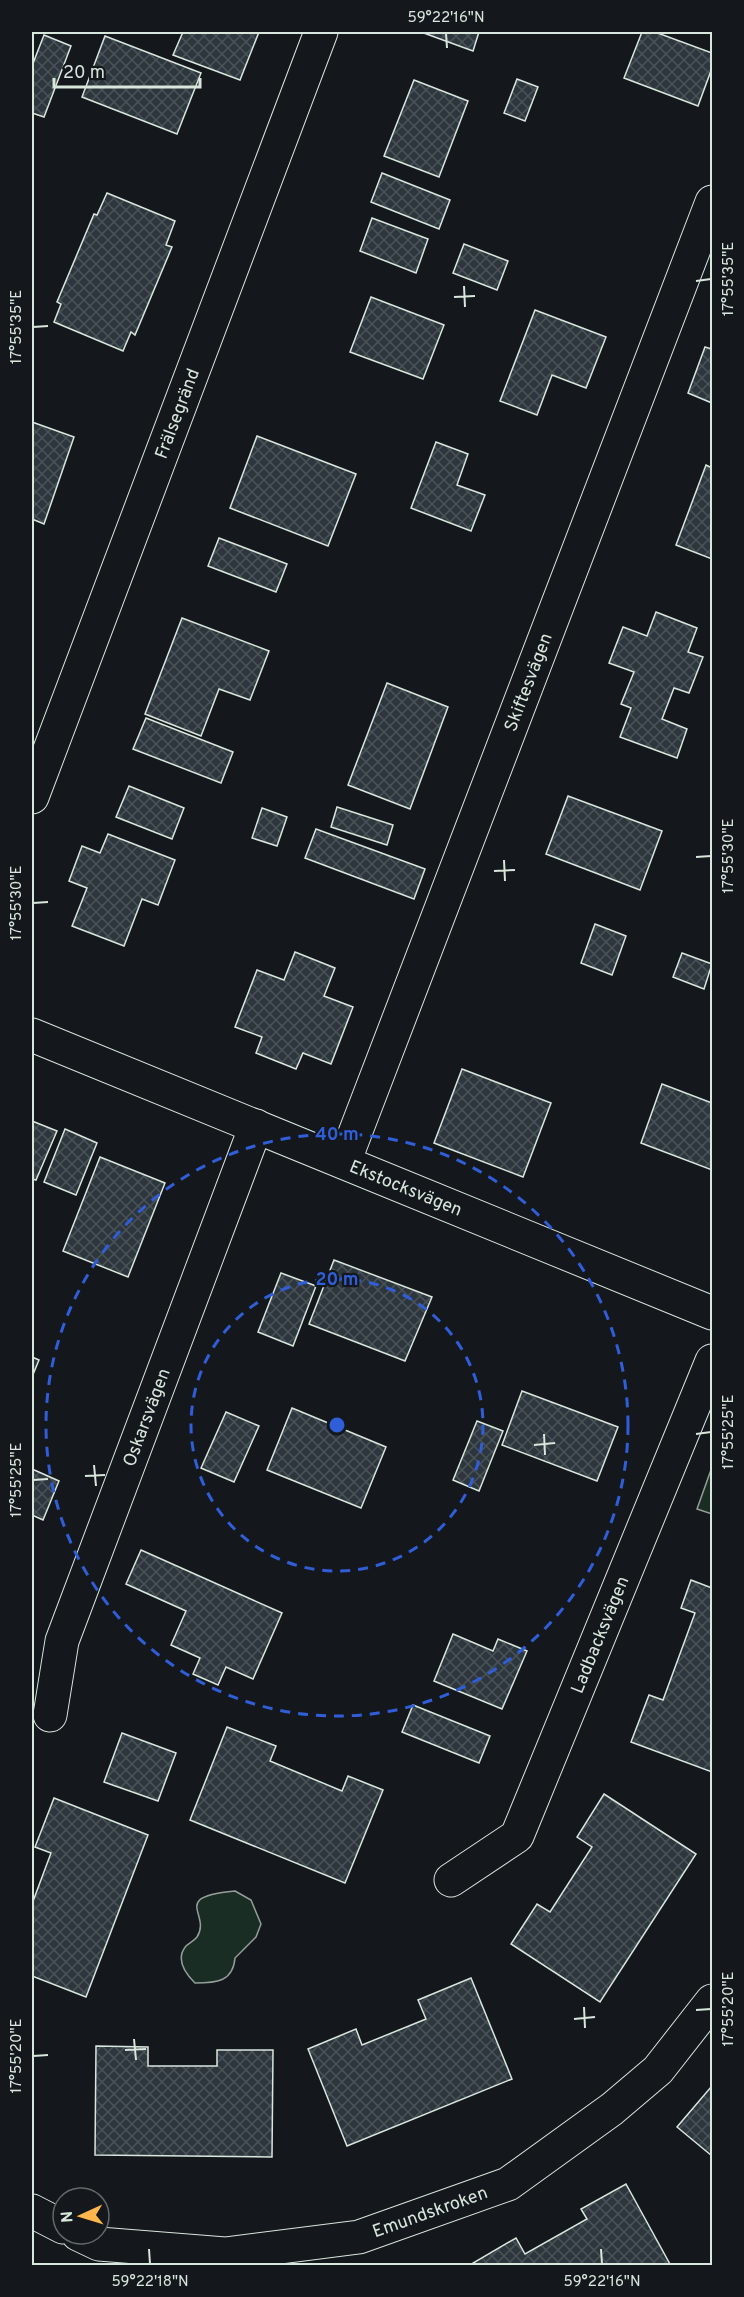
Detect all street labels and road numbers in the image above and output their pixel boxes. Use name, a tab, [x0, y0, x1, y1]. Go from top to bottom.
street label: Frälsegränd	[151, 366, 206, 462]
street label: Skiftesvägen	[500, 630, 559, 735]
street label: Ekstocksvägen	[346, 1156, 465, 1223]
street label: Oskarsvägen	[119, 1365, 177, 1470]
street label: Ladbacksvägen	[567, 1573, 635, 1697]
street label: Emundskroken	[370, 2182, 491, 2244]

